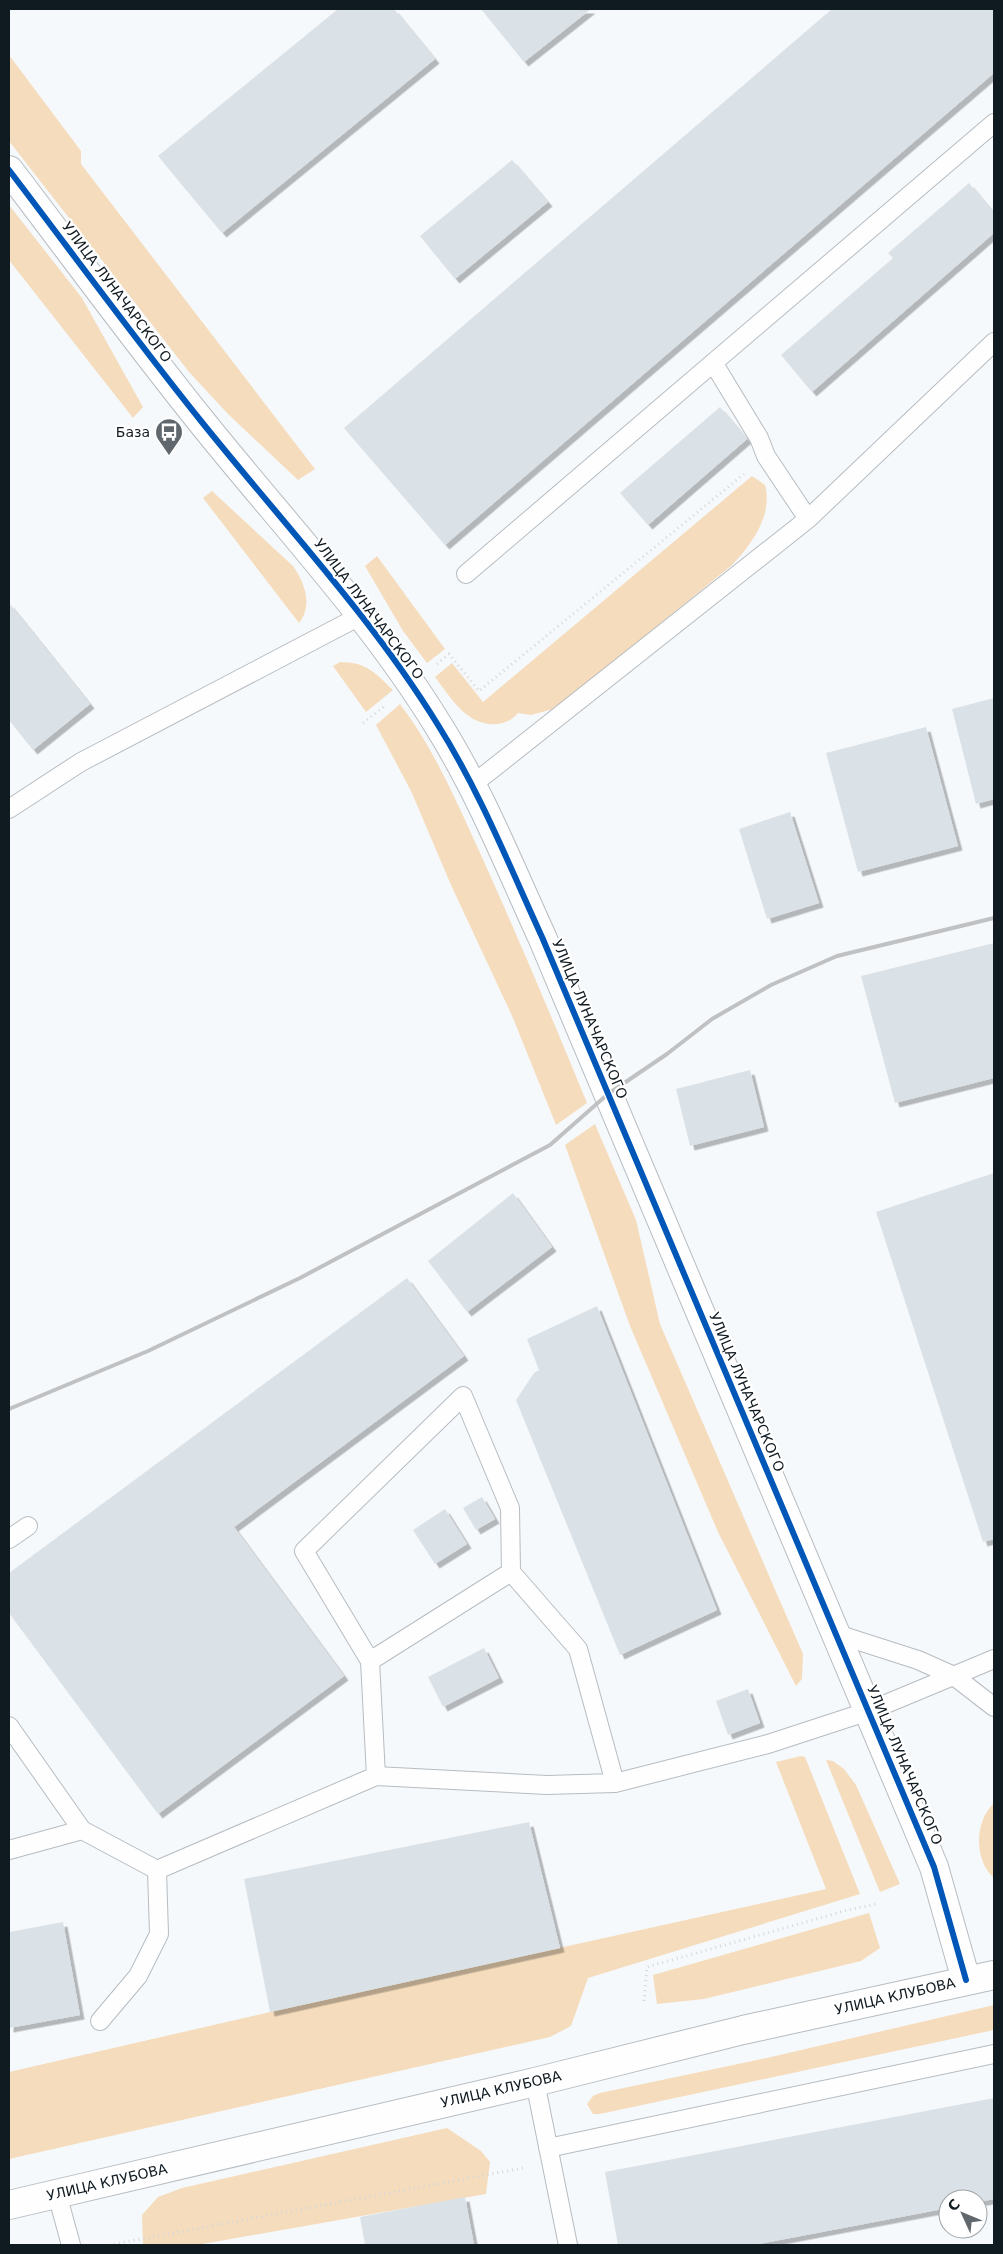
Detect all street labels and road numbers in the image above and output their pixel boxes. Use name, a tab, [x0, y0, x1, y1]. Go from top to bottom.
street label: УЛИЦА ЛУНАЧАРСКОГО	[59, 219, 175, 365]
street label: УЛИЦА ЛУНАЧАРСКОГО	[311, 536, 427, 682]
street label: УЛИЦА ЛУНАЧАРСКОГО	[549, 937, 631, 1101]
street label: УЛИЦА ЛУНАЧАРСКОГО	[706, 1310, 788, 1474]
street label: УЛИЦА ЛУНАЧАРСКОГО	[864, 1683, 946, 1847]
street label: УЛИЦА КЛУБОВА	[833, 1974, 957, 2018]
street label: УЛИЦА КЛУБОВА	[439, 2067, 563, 2111]
street label: УЛИЦА КЛУБОВА	[45, 2160, 169, 2204]

